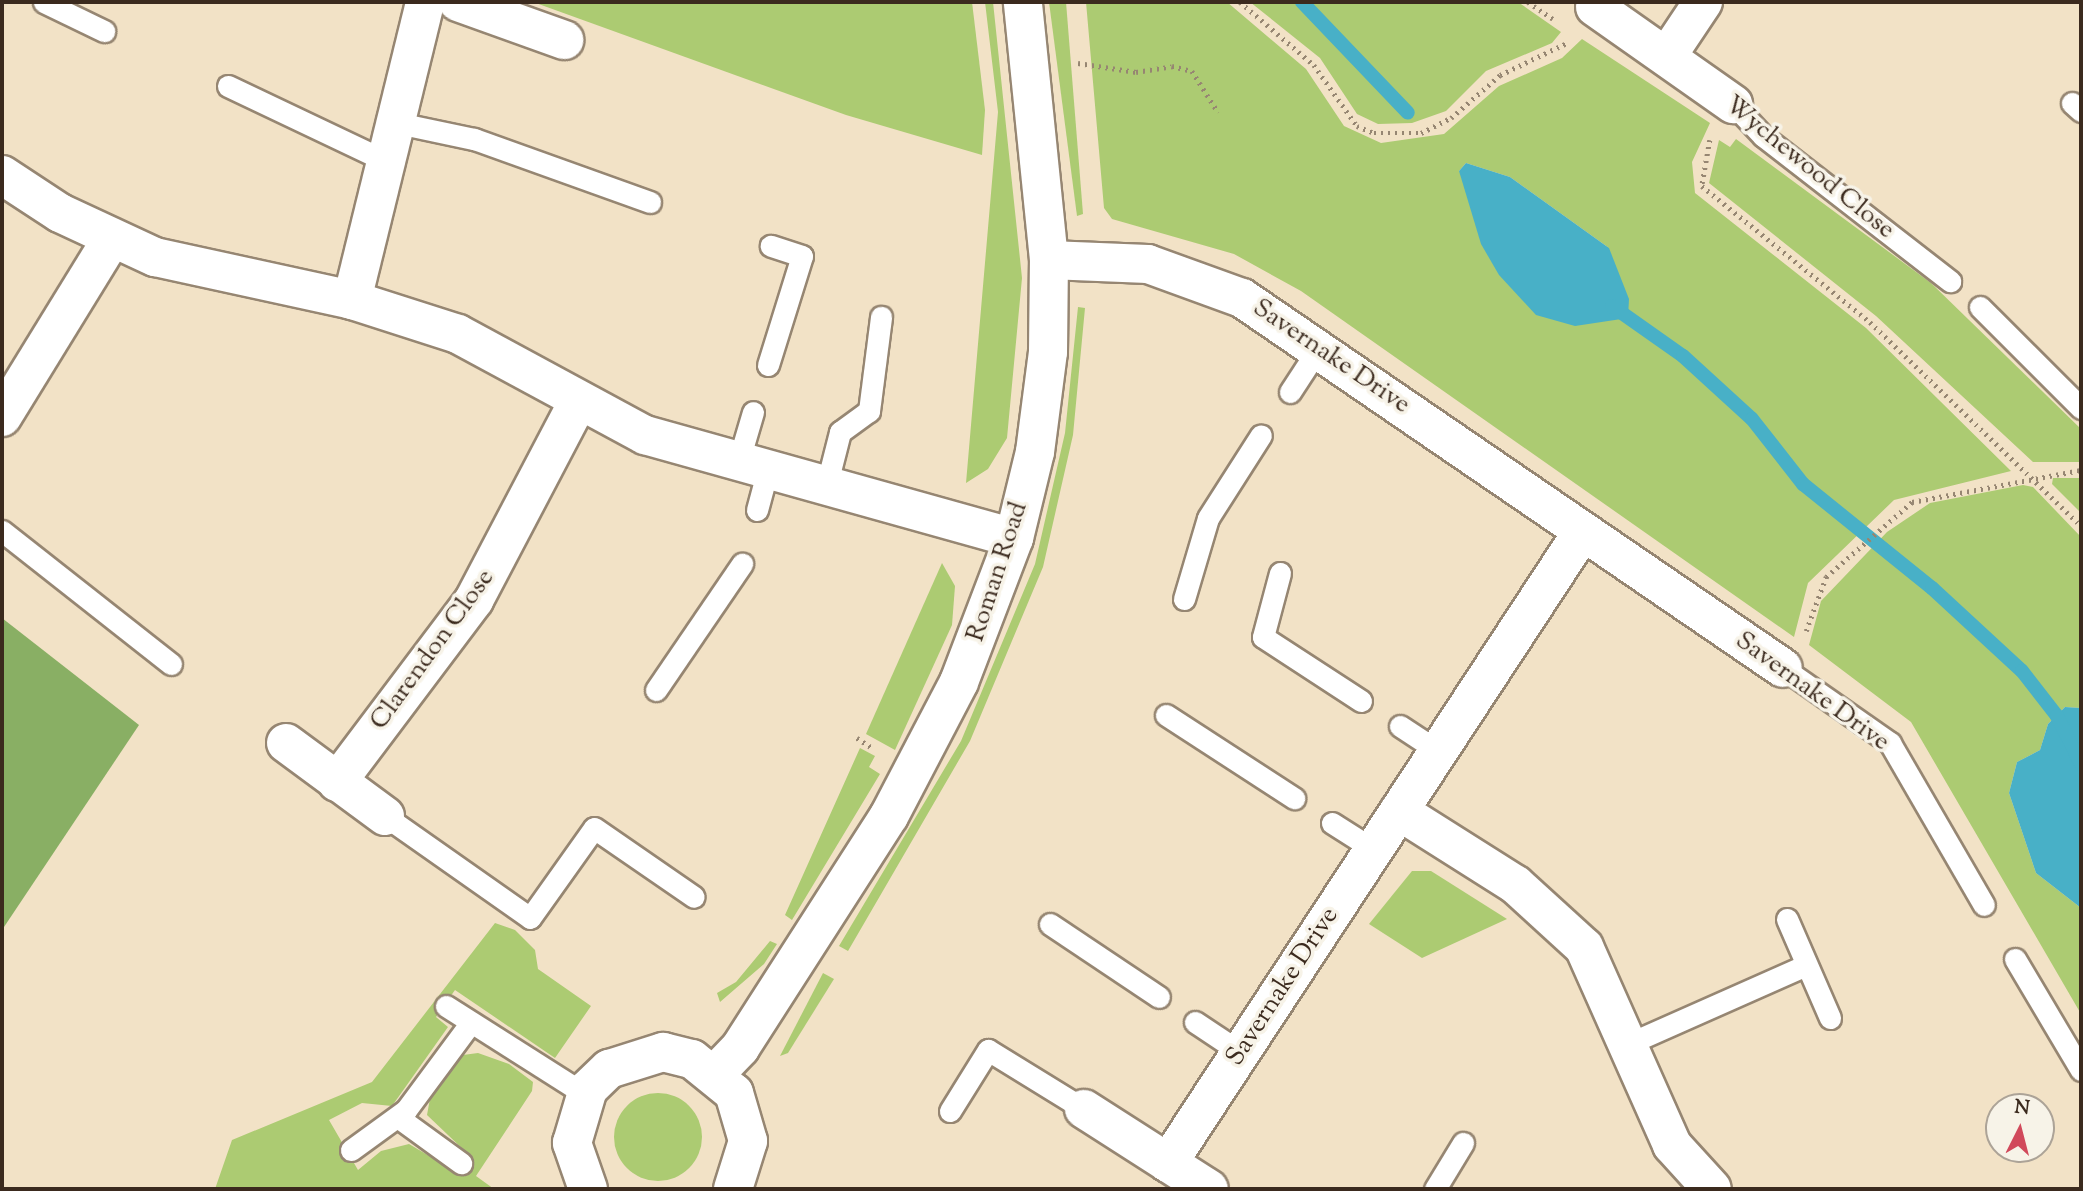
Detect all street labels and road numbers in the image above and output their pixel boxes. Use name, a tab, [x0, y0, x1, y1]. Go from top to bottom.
street label: Wychewood Close	[1718, 90, 1900, 246]
street label: Savernake Drive	[1246, 293, 1416, 421]
street label: Roman Road	[961, 498, 1035, 646]
street label: Clarendon Close	[364, 564, 502, 736]
street label: Savernake Drive	[1729, 626, 1895, 758]
street label: Savernake Drive	[1220, 902, 1346, 1072]

